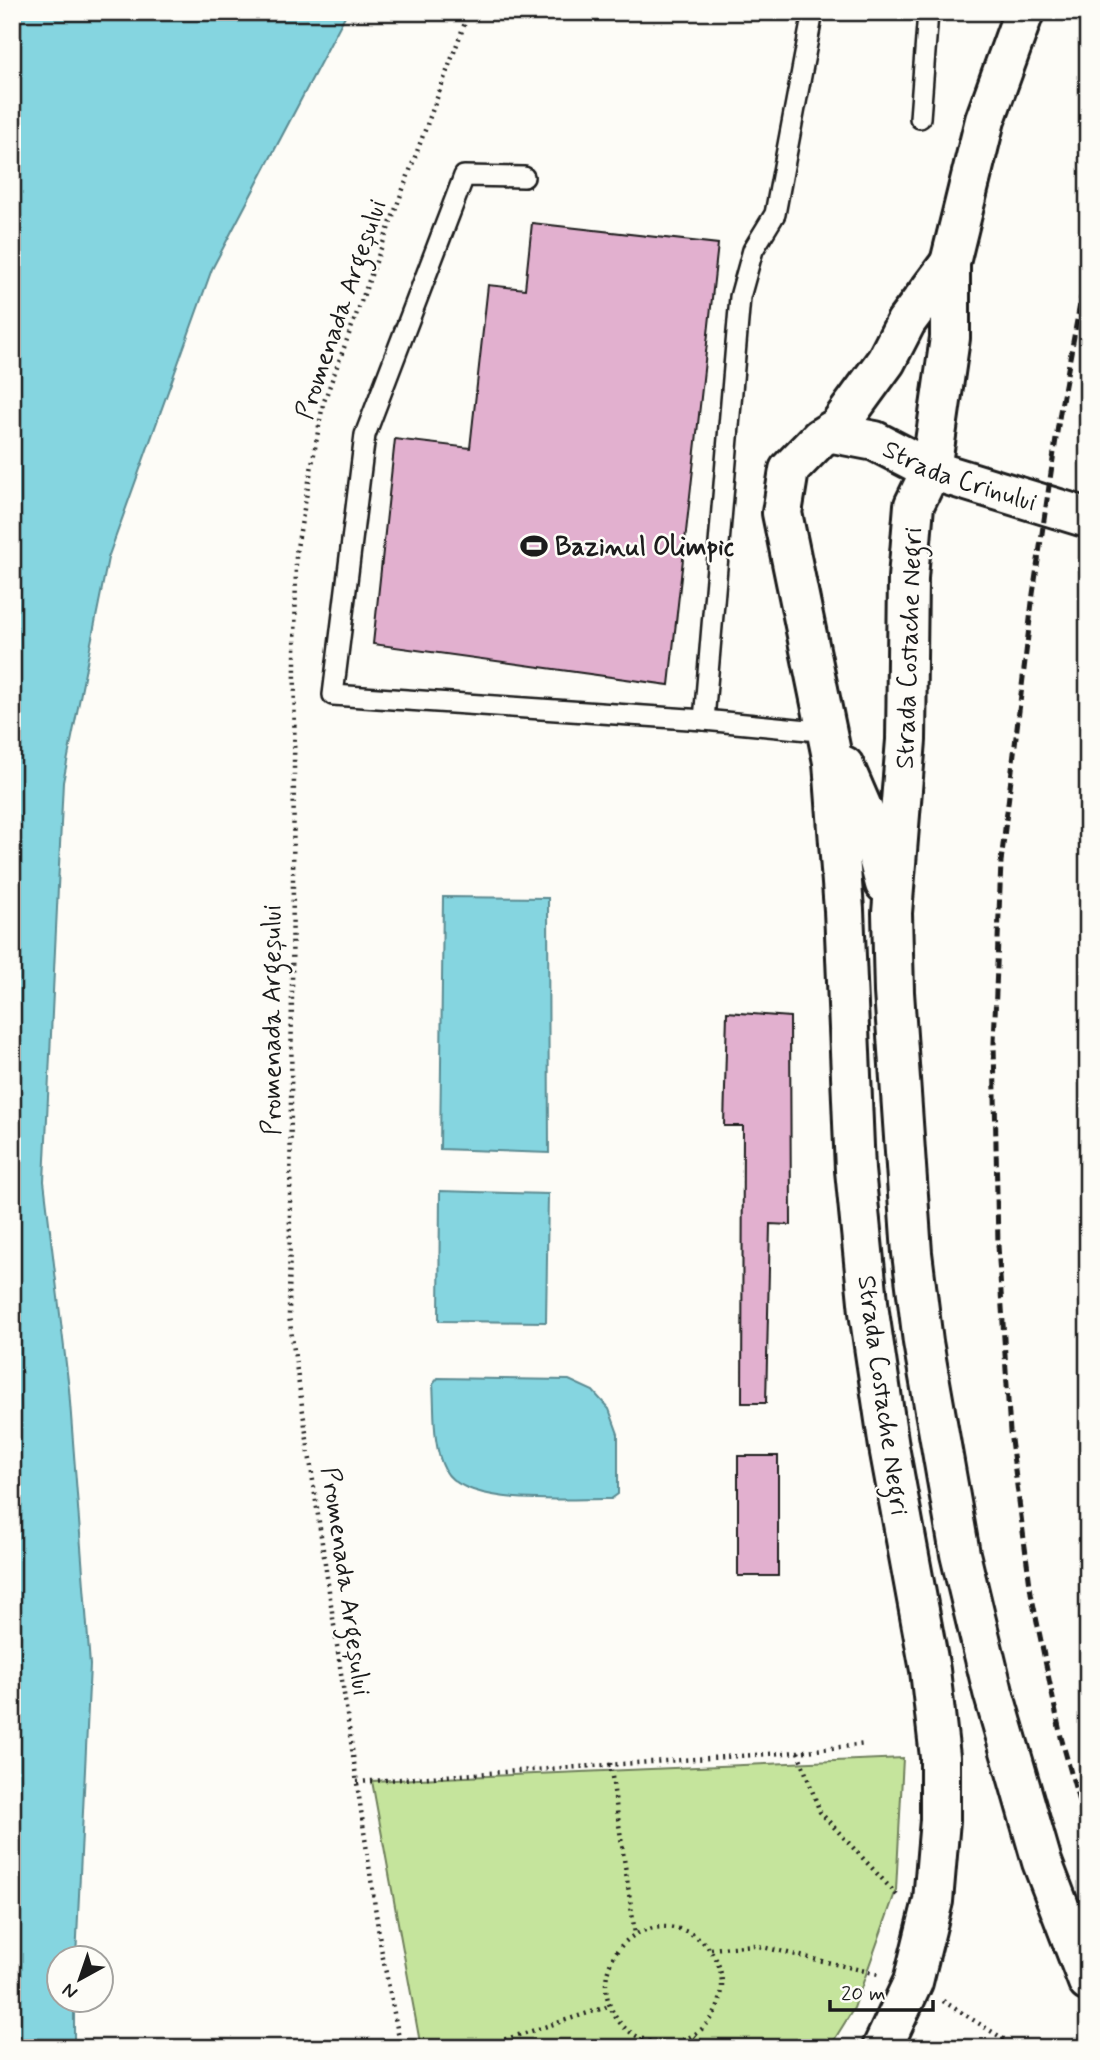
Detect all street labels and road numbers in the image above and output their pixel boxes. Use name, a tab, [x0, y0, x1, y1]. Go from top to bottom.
street label: Promenada Argeșului	[288, 195, 398, 425]
street label: Strada Crinului	[876, 433, 1041, 520]
street label: Strada Costache Negri	[889, 527, 934, 770]
street label: Promenada Argeșului	[256, 905, 293, 1135]
street label: Strada Costache Negri	[845, 1273, 916, 1518]
street label: Promenada Argeșului	[309, 1465, 378, 1698]

